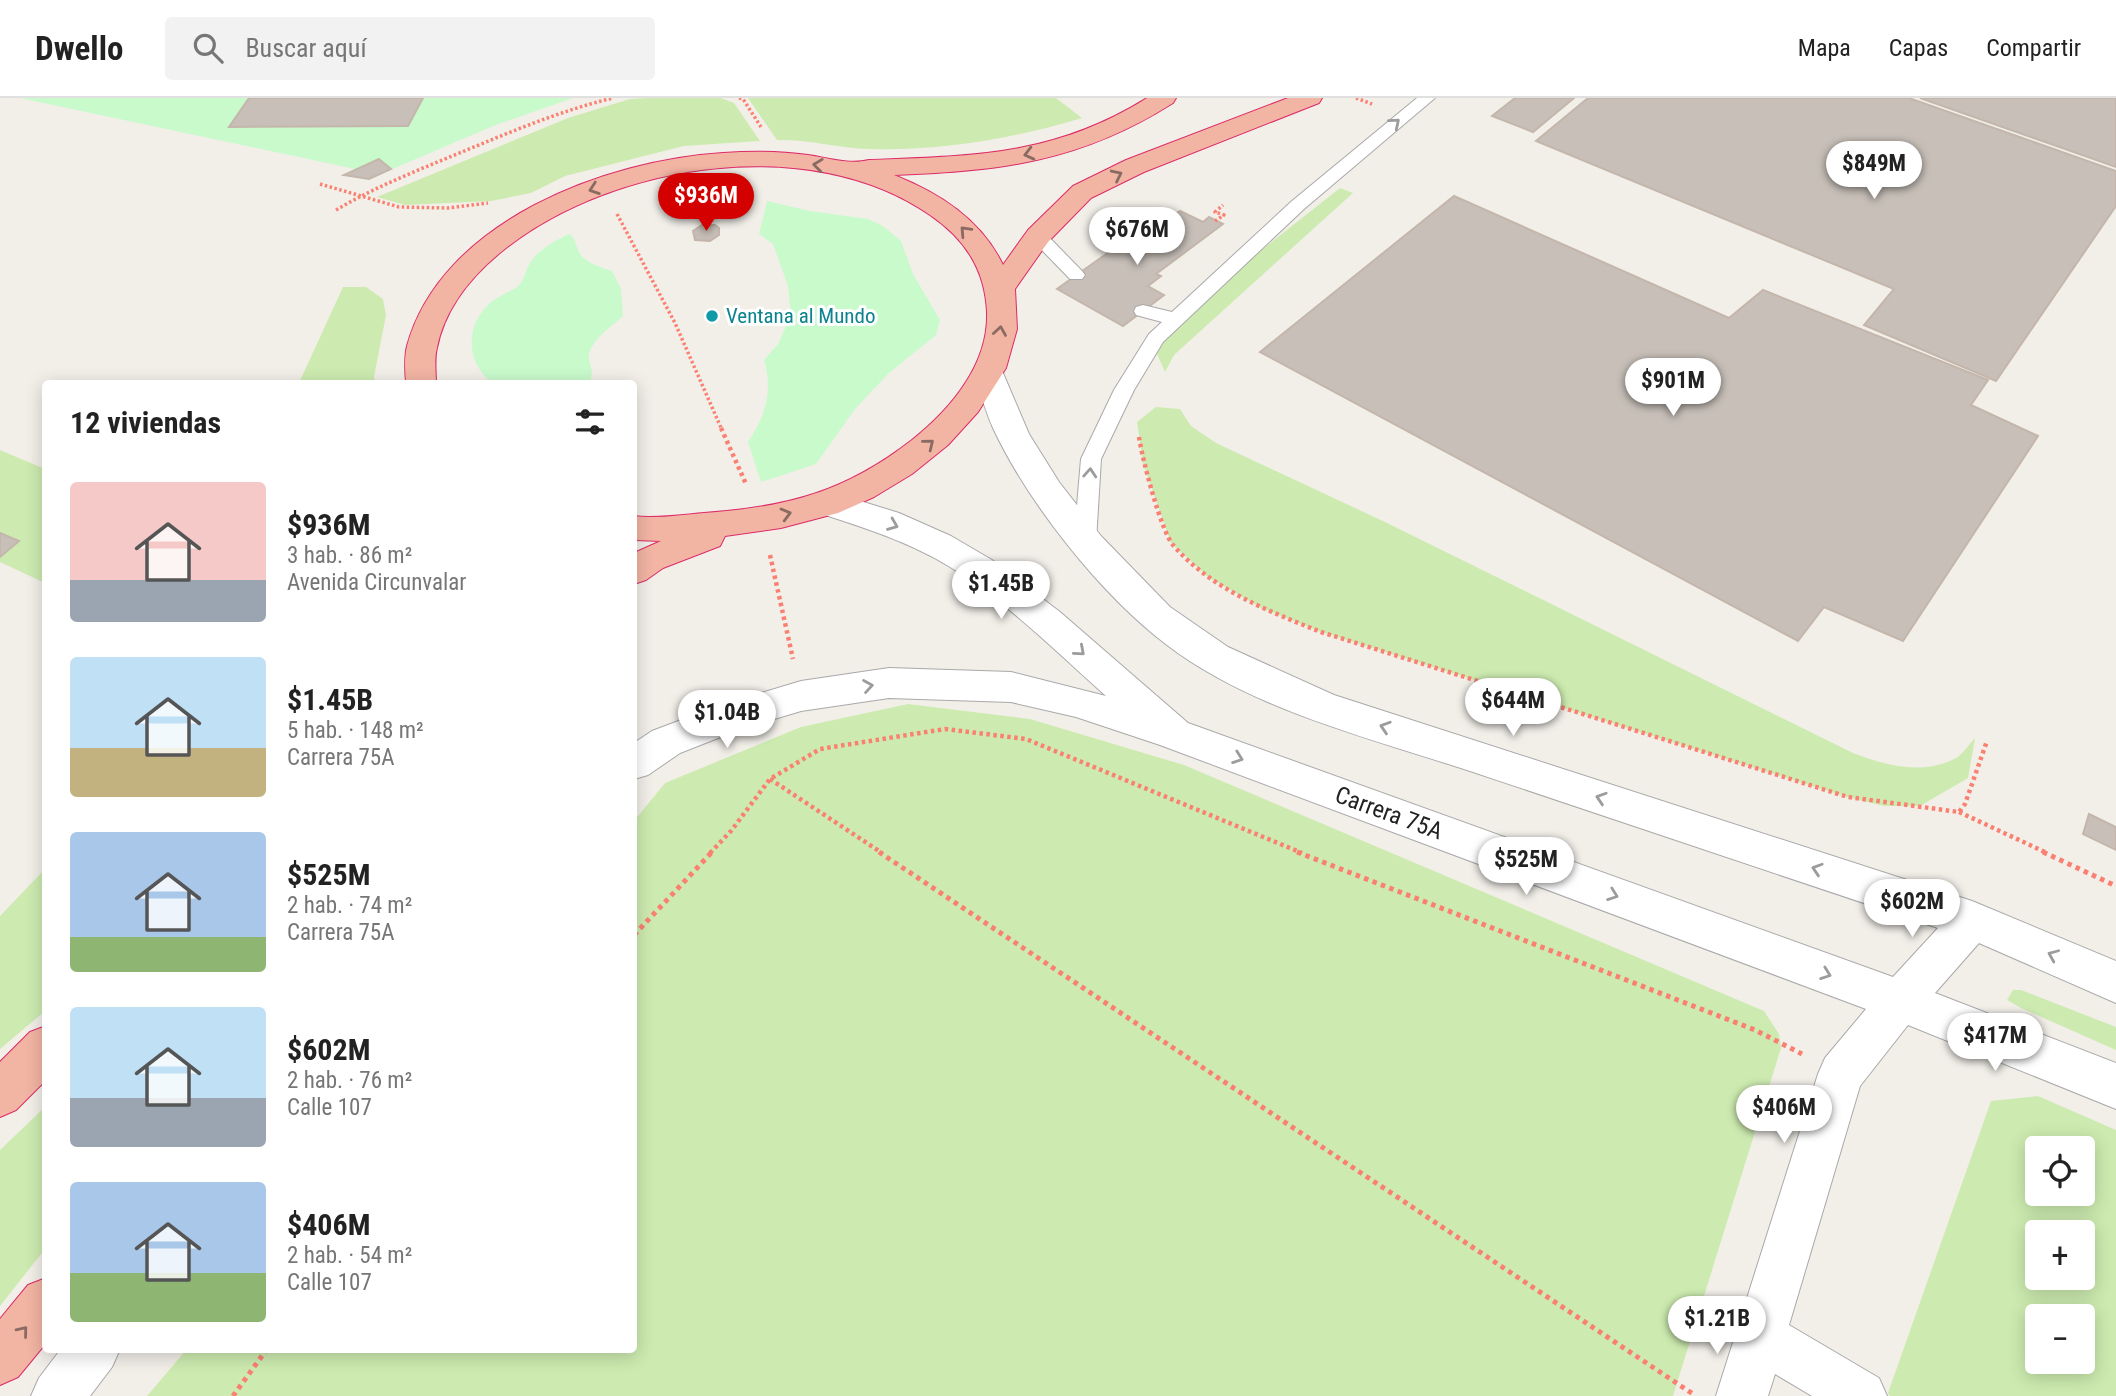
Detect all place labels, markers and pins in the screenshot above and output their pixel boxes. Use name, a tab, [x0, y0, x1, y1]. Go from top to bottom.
pin: $849M	[1825, 141, 1923, 201]
pin: $936M	[657, 174, 755, 233]
pin: $676M	[1088, 208, 1186, 267]
place label: Ventana al Mundo	[726, 304, 876, 328]
marker: Ventana al Mundo	[704, 308, 720, 324]
pin: $901M	[1624, 358, 1722, 418]
pin: $1.45B	[944, 561, 1058, 621]
pin: $644M	[1464, 678, 1562, 738]
pin: $1.04B	[670, 690, 784, 750]
pin: $525M	[1477, 838, 1575, 897]
pin: $602M	[1863, 880, 1961, 939]
pin: $417M	[1946, 1014, 2044, 1073]
pin: $406M	[1735, 1086, 1833, 1145]
pin: $1.21B	[1660, 1296, 1774, 1356]

